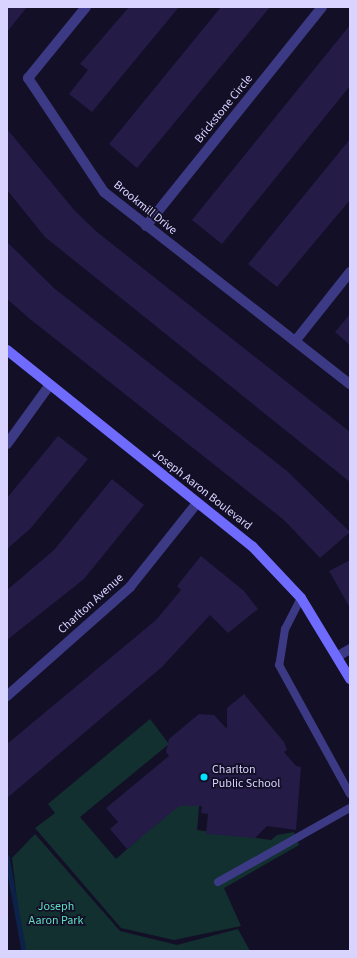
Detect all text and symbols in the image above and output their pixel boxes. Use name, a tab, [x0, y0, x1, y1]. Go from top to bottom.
street label: Brickstone Circle	[192, 72, 256, 146]
street label: Brookmill Drive	[110, 178, 180, 238]
street label: Joseph Aaron Boulevard	[149, 447, 255, 533]
street label: Charlton Avenue	[55, 571, 127, 637]
place label: Charlton Public School	[212, 763, 280, 791]
marker: Charlton Public School	[199, 772, 209, 782]
park label: Joseph Aaron Park	[29, 900, 83, 928]

